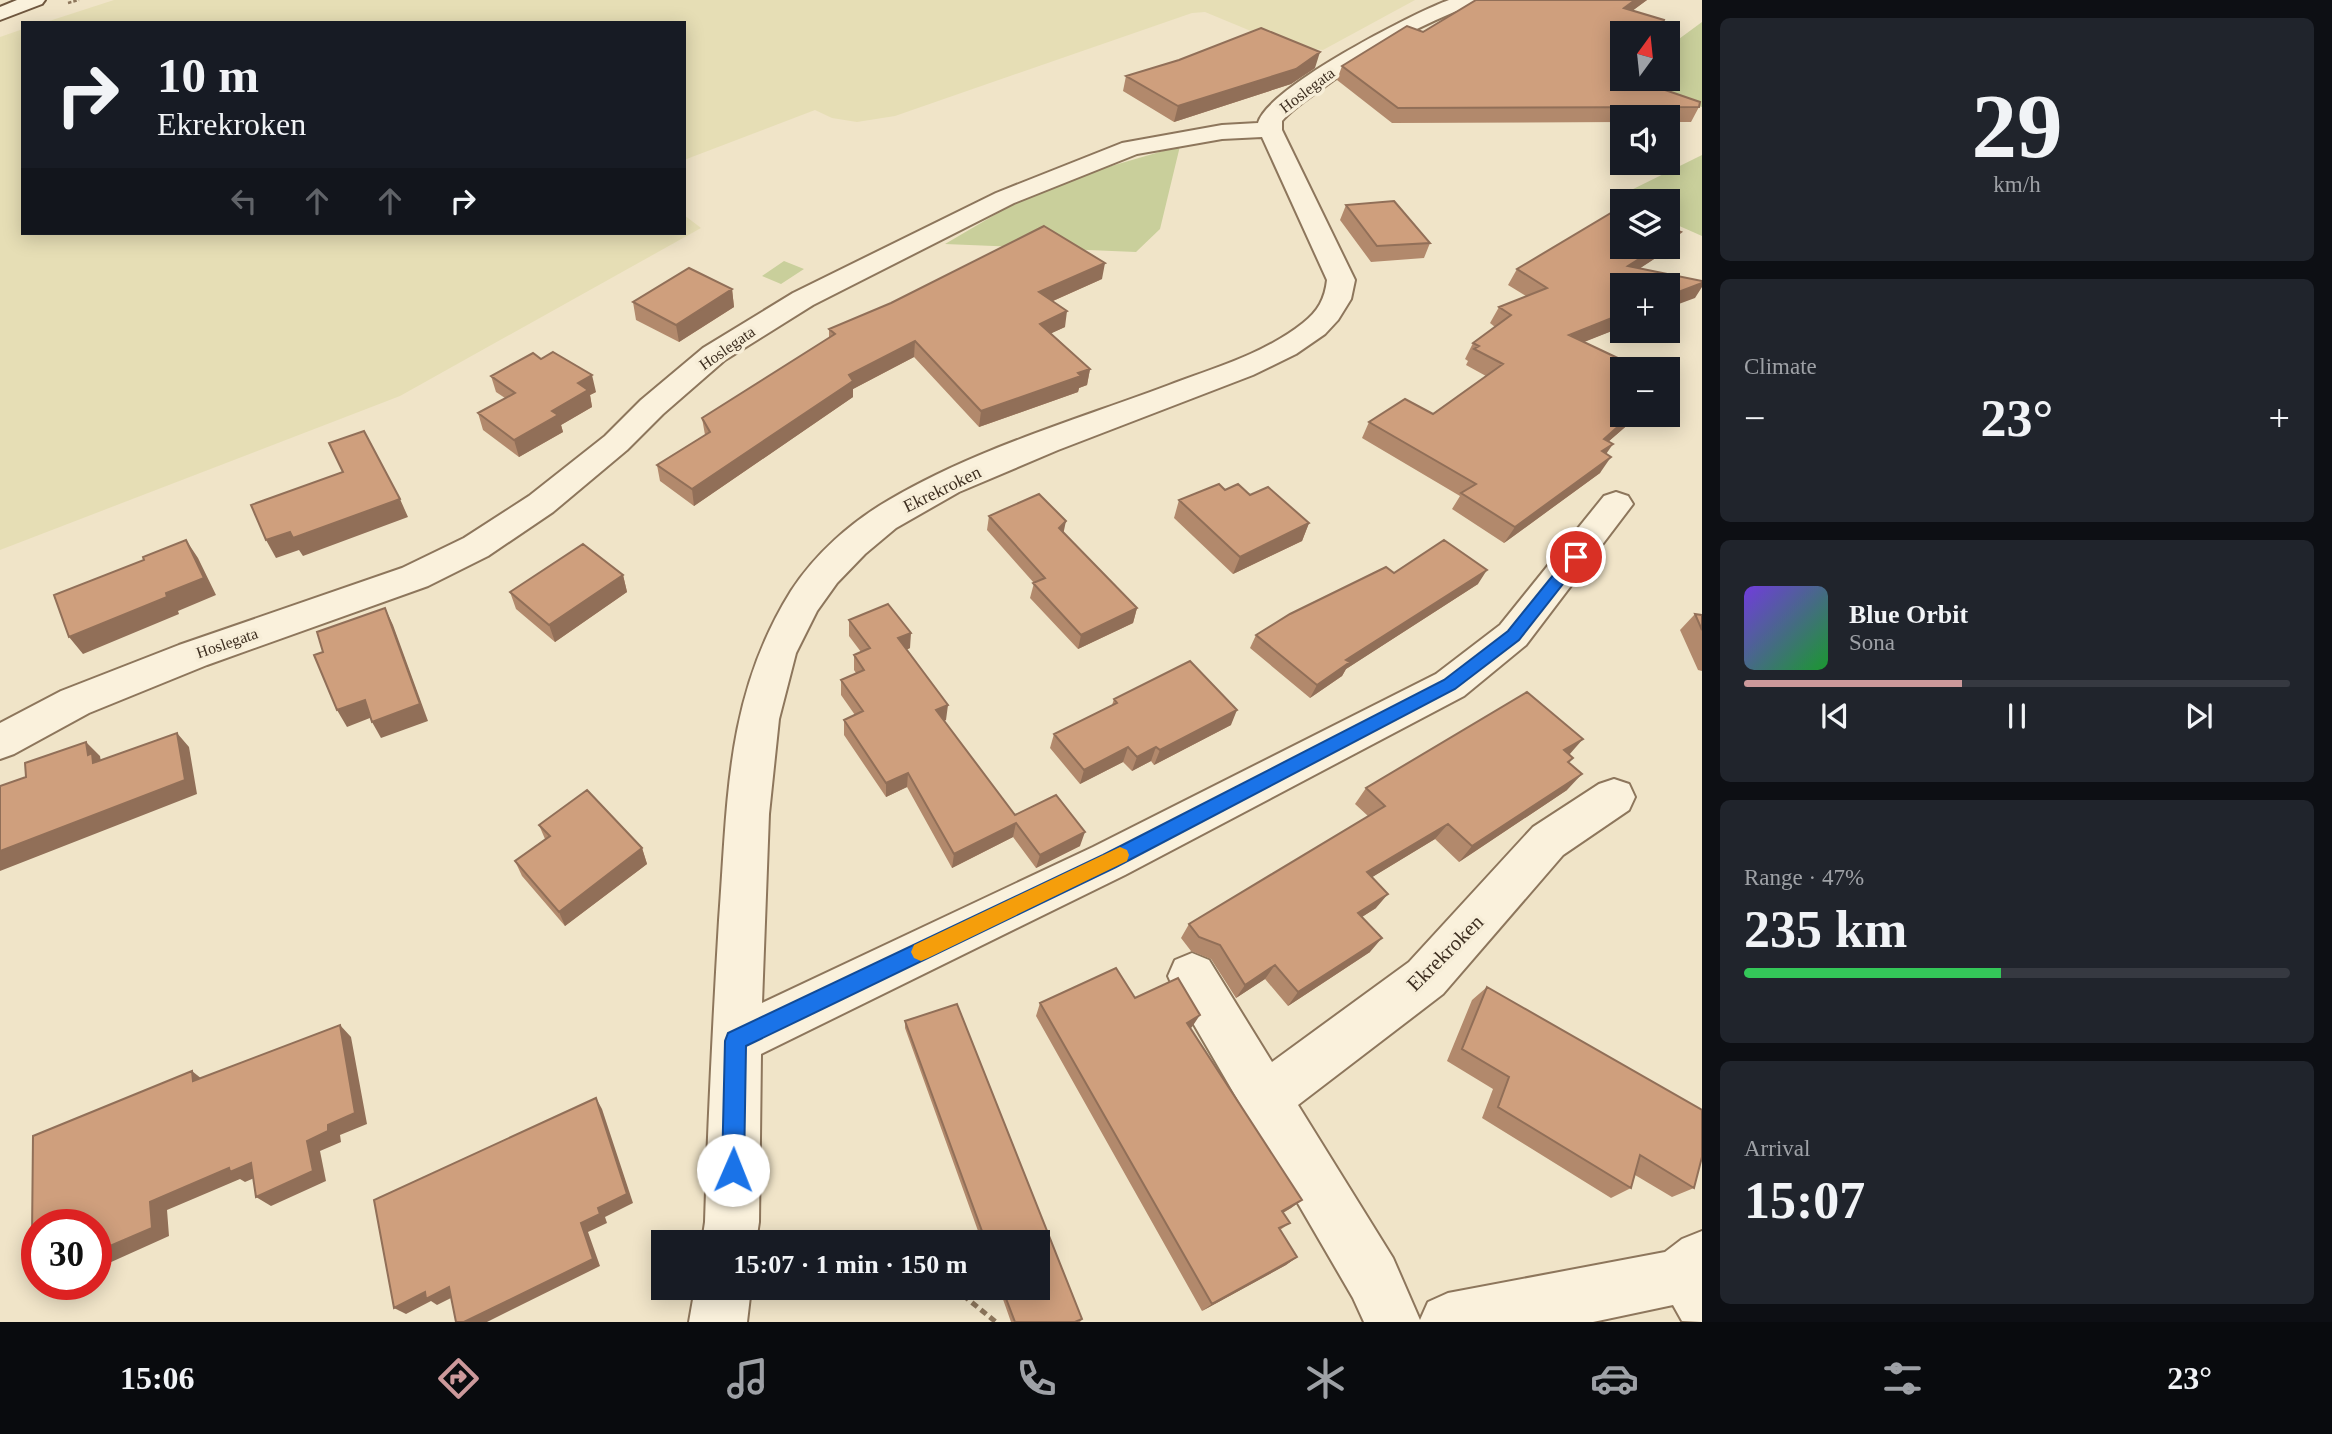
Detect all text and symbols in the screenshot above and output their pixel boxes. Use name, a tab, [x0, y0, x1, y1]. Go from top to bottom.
north arrow	[1610, 21, 1680, 91]
map controls	[1610, 21, 1680, 427]
text: 10 m	[157, 48, 259, 103]
icon: right	[42, 49, 133, 140]
street label: Hoslegata	[1276, 64, 1338, 117]
text: 29	[1972, 76, 2063, 177]
button: sound	[1610, 105, 1680, 175]
text: Ekrekroken	[157, 106, 306, 142]
text: km/h	[1993, 172, 2041, 197]
icon: left	[225, 182, 263, 220]
icon: ahead	[298, 182, 336, 220]
icon: ahead	[371, 182, 409, 220]
icon: right	[444, 182, 482, 220]
button: layers	[1610, 189, 1680, 259]
button: +	[1610, 273, 1680, 343]
street label: Hoslegata	[696, 323, 759, 374]
text: Climate	[1744, 354, 1817, 379]
button: −	[1610, 357, 1680, 427]
text: 23°	[1981, 390, 2053, 447]
text: −	[1744, 397, 1765, 439]
text: +	[2269, 397, 2290, 439]
street label: Ekrekroken	[900, 462, 984, 516]
pin	[1546, 527, 1606, 587]
icon: arrive	[1557, 538, 1595, 576]
text: Blue Orbit	[1849, 600, 1968, 629]
street label: Hoslegata	[194, 625, 260, 662]
text: Sona	[1849, 630, 1895, 655]
icon: previous	[1816, 697, 1854, 735]
icon: pause	[1998, 697, 2036, 735]
icon: next	[2180, 697, 2218, 735]
text: Range · 47%	[1744, 865, 1864, 890]
text: 235 km	[1744, 901, 1907, 958]
street label: Ekrekroken	[1402, 910, 1488, 996]
position arrow	[696, 1133, 770, 1207]
text: Arrival	[1744, 1136, 1810, 1161]
text: 15:07	[1744, 1172, 1865, 1229]
speed limit sign: 30	[21, 1209, 112, 1300]
text: 15:07 · 1 min · 150 m	[734, 1250, 968, 1279]
icon: directions	[434, 1354, 483, 1403]
icon: music	[723, 1354, 772, 1403]
icon: phone	[1012, 1354, 1061, 1403]
icon: climate	[1301, 1354, 1350, 1403]
icon: car	[1590, 1354, 1639, 1403]
icon: filters	[1878, 1354, 1927, 1403]
text: 15:06	[120, 1360, 195, 1396]
text: 23°	[2167, 1360, 2212, 1396]

